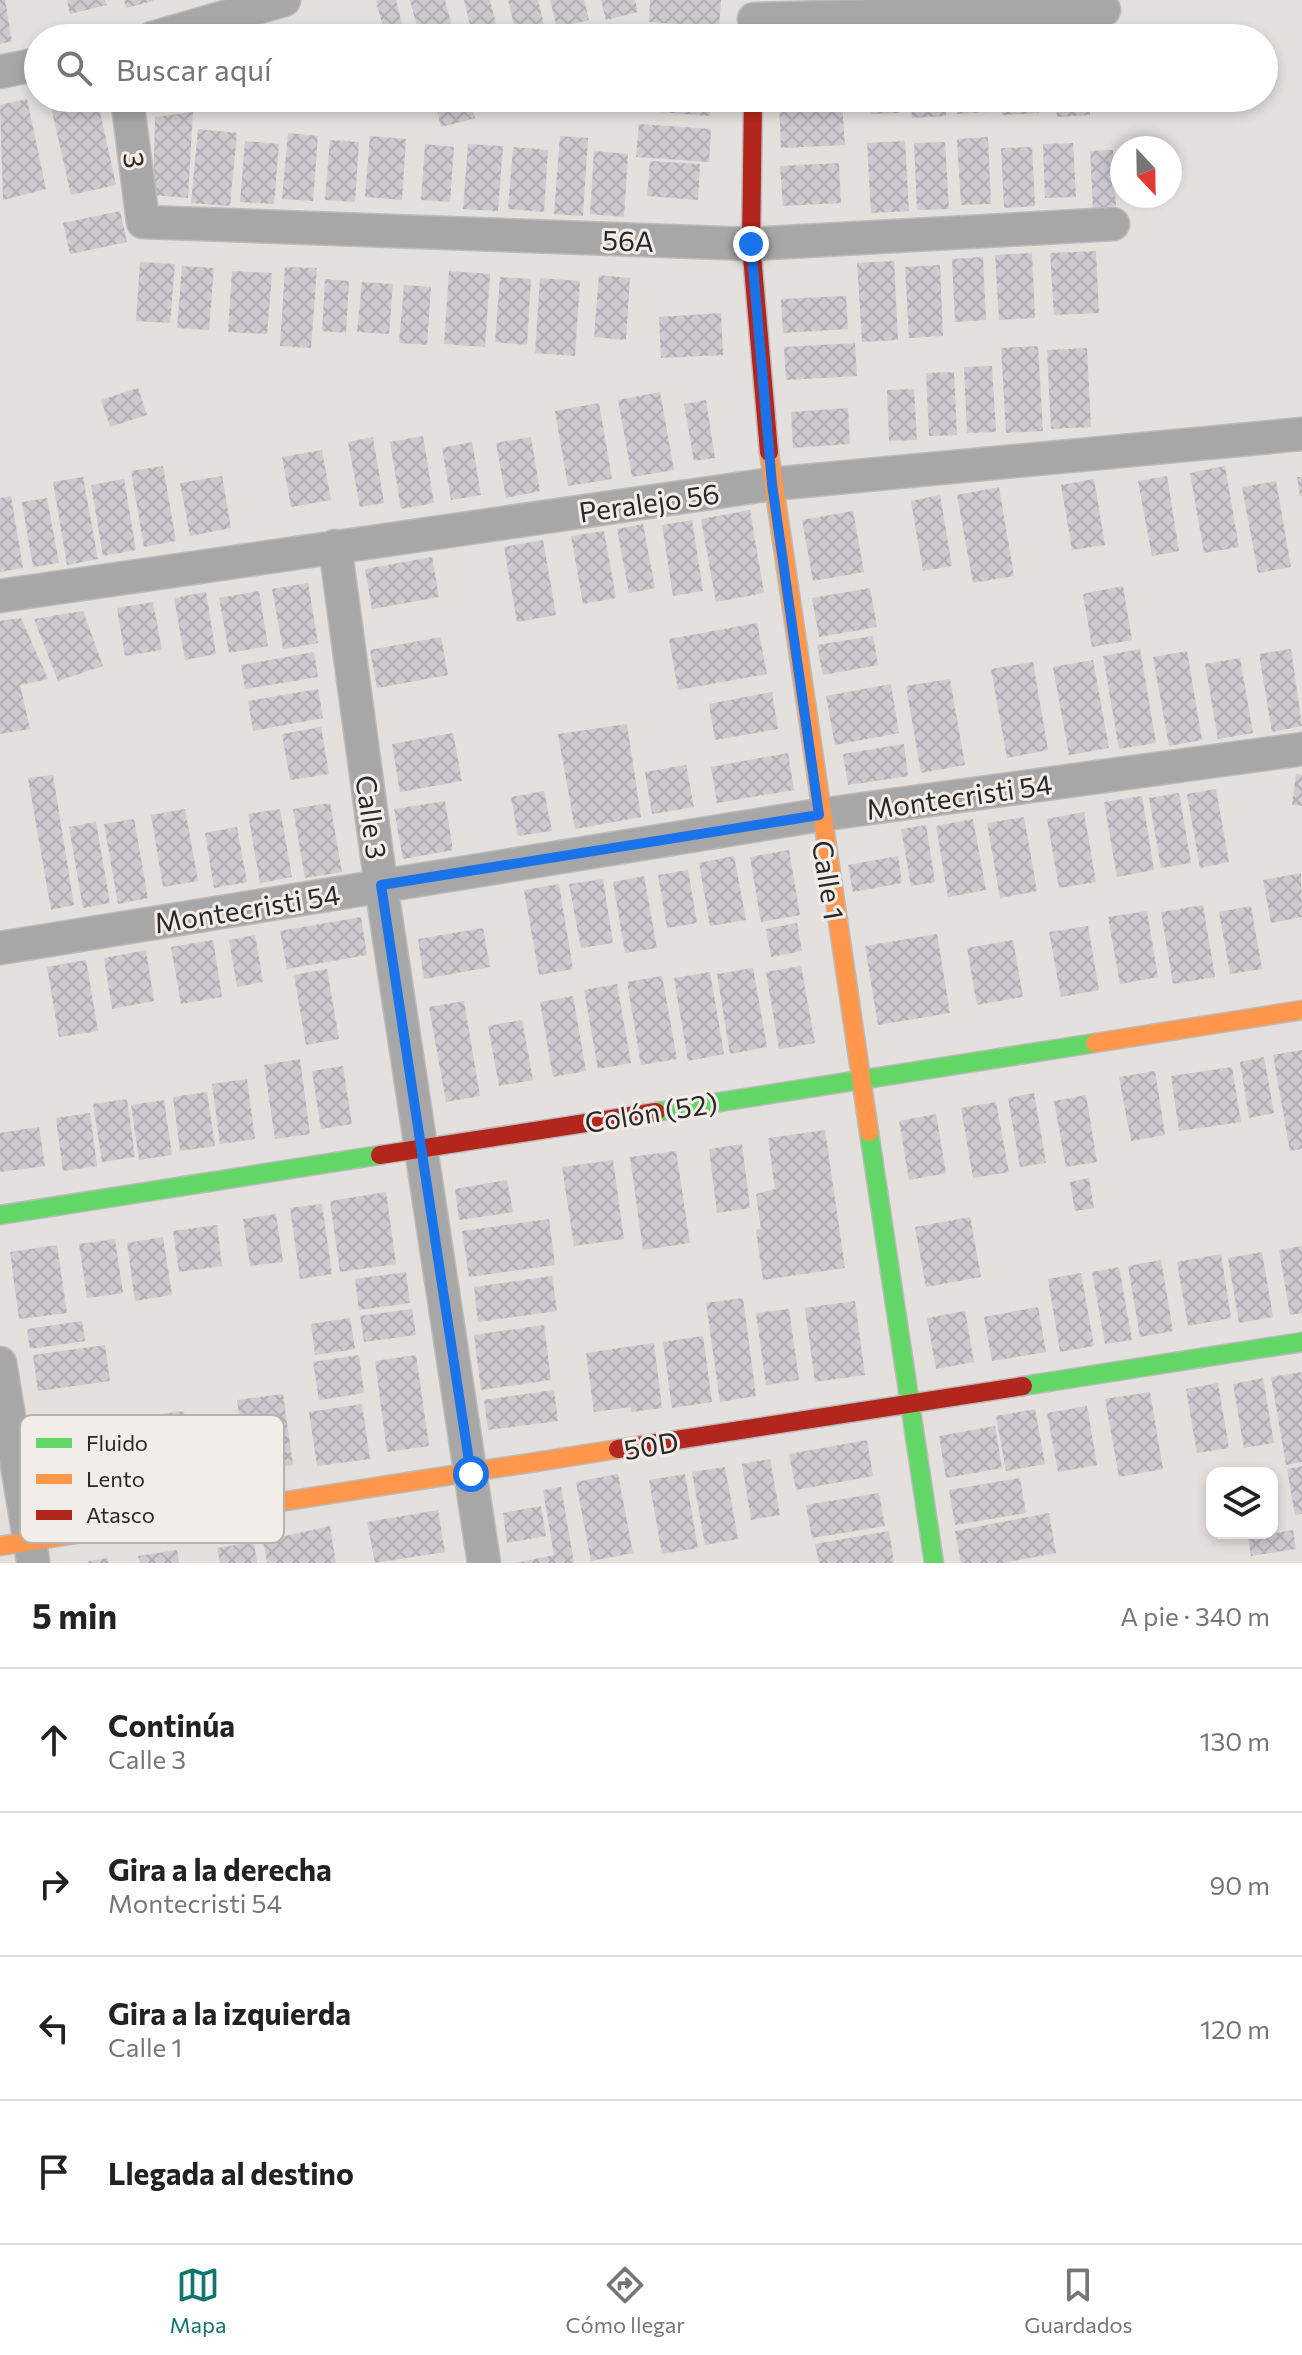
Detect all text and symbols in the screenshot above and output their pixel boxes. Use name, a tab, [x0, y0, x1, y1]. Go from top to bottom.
search box	[24, 24, 1278, 112]
icon: search	[52, 46, 96, 90]
text: Buscar aquí	[116, 50, 272, 87]
north arrow	[1110, 136, 1182, 208]
street label: 3	[117, 150, 153, 170]
street label: 56A	[602, 222, 654, 258]
route end	[733, 226, 769, 262]
street label: Peralejo 56	[577, 475, 721, 529]
street label: Montecristi 54	[864, 766, 1054, 826]
street label: Calle 3	[349, 773, 395, 861]
street label: Calle 1	[806, 838, 852, 922]
street label: Montecristi 54	[152, 877, 342, 939]
street label: Colón (52)	[582, 1085, 720, 1139]
legend	[20, 1415, 284, 1543]
street label: 50D	[621, 1424, 681, 1466]
text: Fluido	[86, 1429, 148, 1456]
route start	[453, 1456, 489, 1492]
text: Lento	[86, 1465, 145, 1492]
map controls	[1206, 1467, 1278, 1539]
button: layers	[1206, 1467, 1278, 1539]
text: Atasco	[86, 1501, 155, 1528]
text: 5 min	[32, 1594, 117, 1636]
text: A pie · 340 m	[1120, 1600, 1270, 1631]
text: Continúa	[108, 1706, 235, 1743]
icon: ahead	[32, 1718, 76, 1762]
text: 130 m	[1199, 1725, 1270, 1756]
text: Calle 3	[108, 1743, 186, 1774]
text: Gira a la derecha	[108, 1850, 332, 1887]
icon: right	[32, 1862, 76, 1906]
text: 90 m	[1210, 1869, 1270, 1900]
text: Montecristi 54	[108, 1887, 282, 1918]
text: Gira a la izquierda	[108, 1994, 351, 2031]
icon: left	[32, 2006, 76, 2050]
text: 120 m	[1200, 2013, 1270, 2044]
text: Calle 1	[108, 2031, 182, 2062]
icon: arrive	[32, 2150, 76, 2194]
text: Llegada al destino	[108, 2154, 354, 2191]
tab: Mapa	[170, 2263, 226, 2338]
tab: Cómo llegar	[566, 2263, 685, 2338]
tab: Guardados	[1024, 2263, 1132, 2338]

